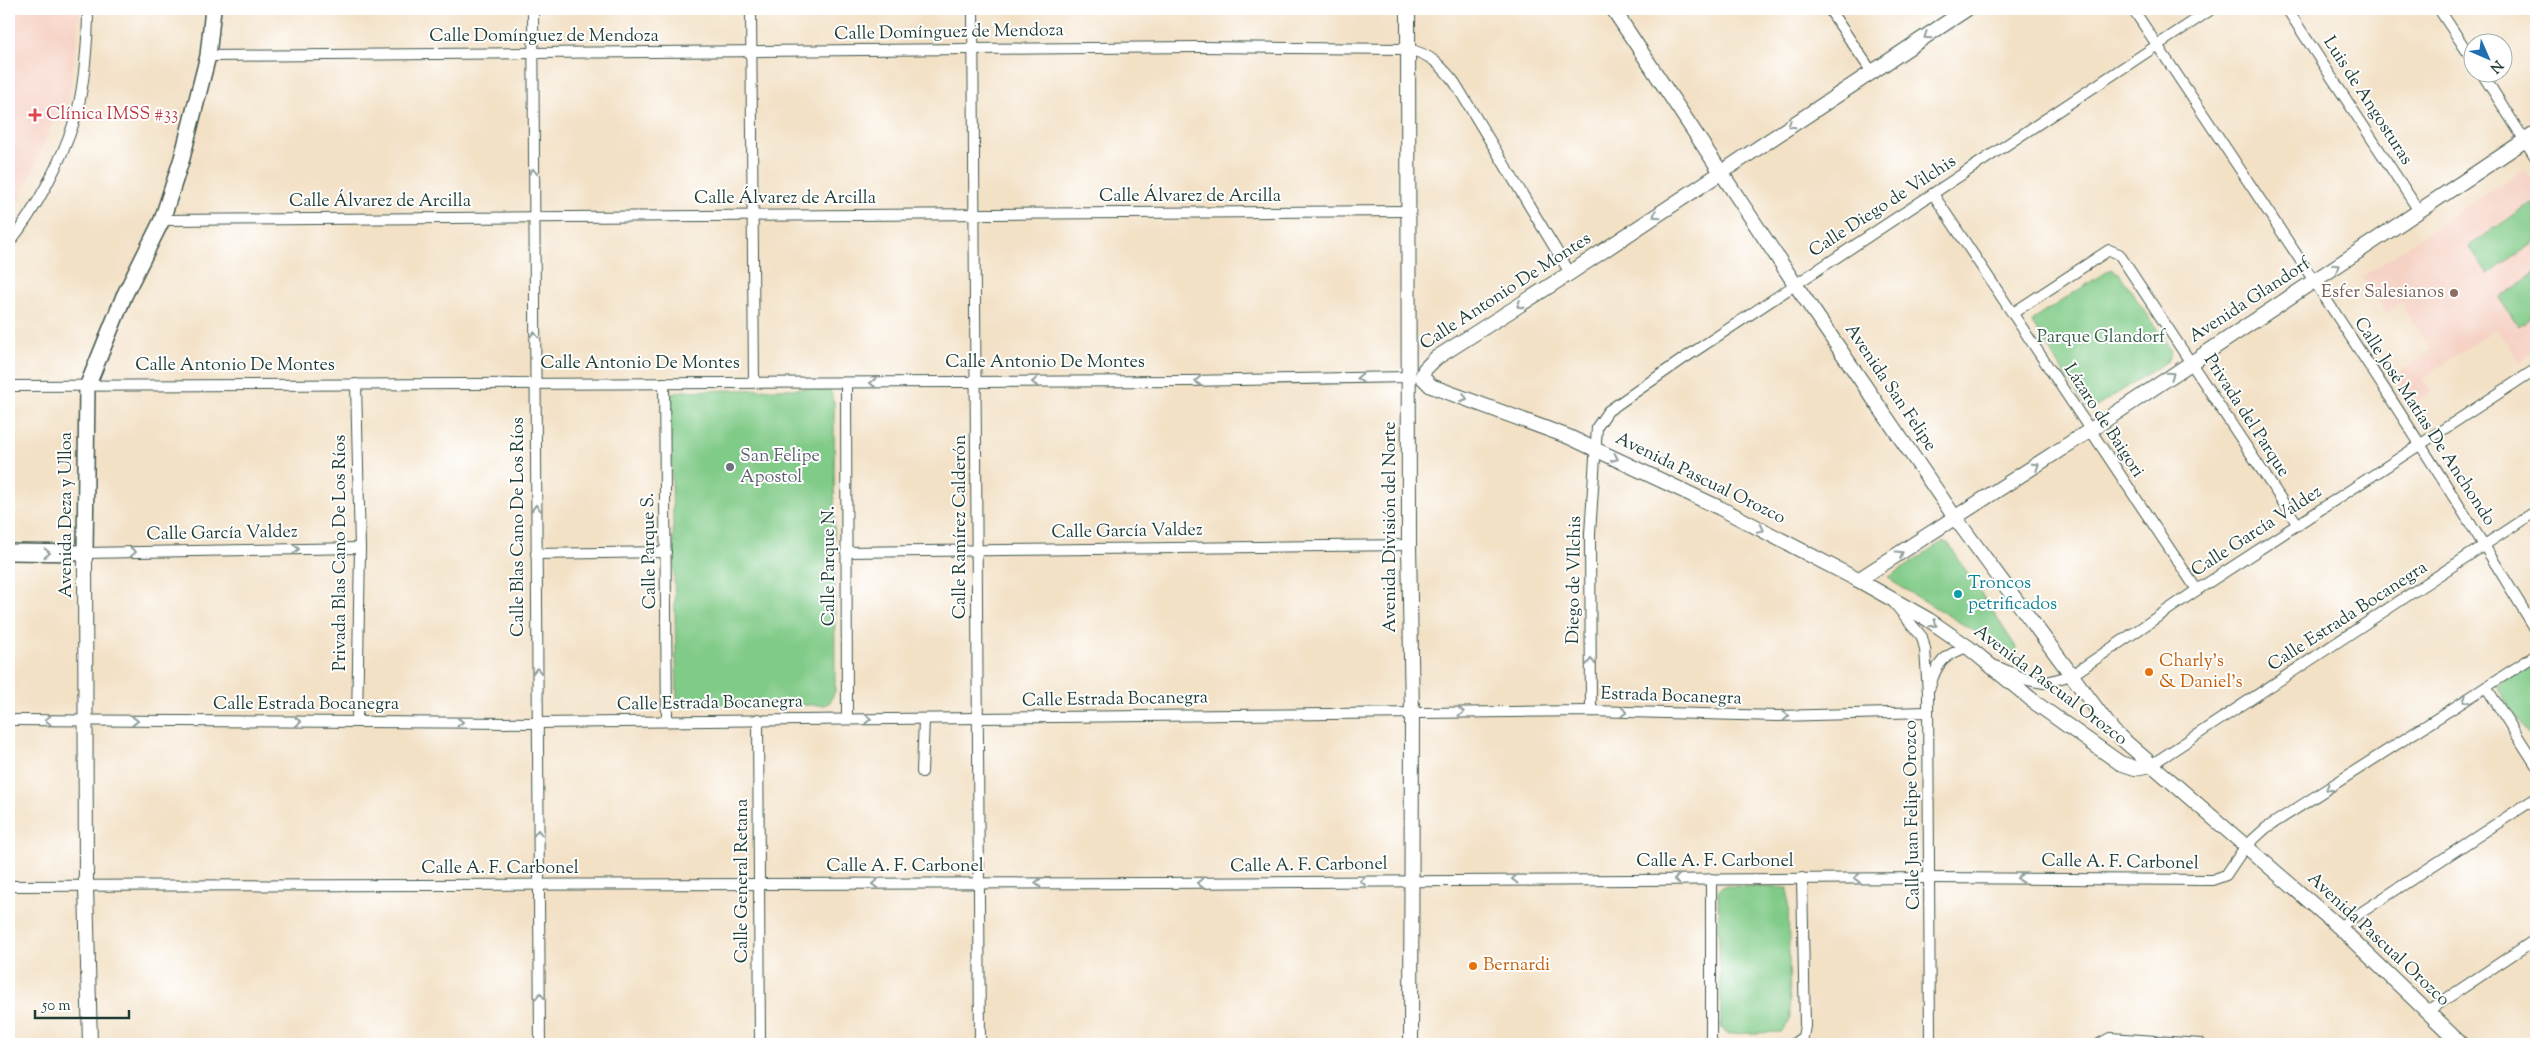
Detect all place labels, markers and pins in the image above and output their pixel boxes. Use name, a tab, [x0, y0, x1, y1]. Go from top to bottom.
place label: Clínica IMSS #33	[46, 102, 178, 128]
marker: Clínica IMSS #33	[28, 108, 42, 122]
place label: Esfer Salesianos	[2321, 280, 2444, 306]
marker: Esfer Salesianos	[2448, 287, 2460, 299]
place label: San Felipe Apostol	[740, 444, 820, 491]
marker: San Felipe Apostol	[724, 461, 736, 473]
place label: Troncos petrificados	[1968, 571, 2057, 618]
marker: Troncos petrificados	[1952, 588, 1964, 600]
place label: Charly's & Daniel's	[2159, 649, 2243, 696]
marker: Charly's & Daniel's	[2143, 666, 2155, 678]
place label: Bernardi	[1483, 953, 1550, 979]
marker: Bernardi	[1467, 960, 1479, 972]

